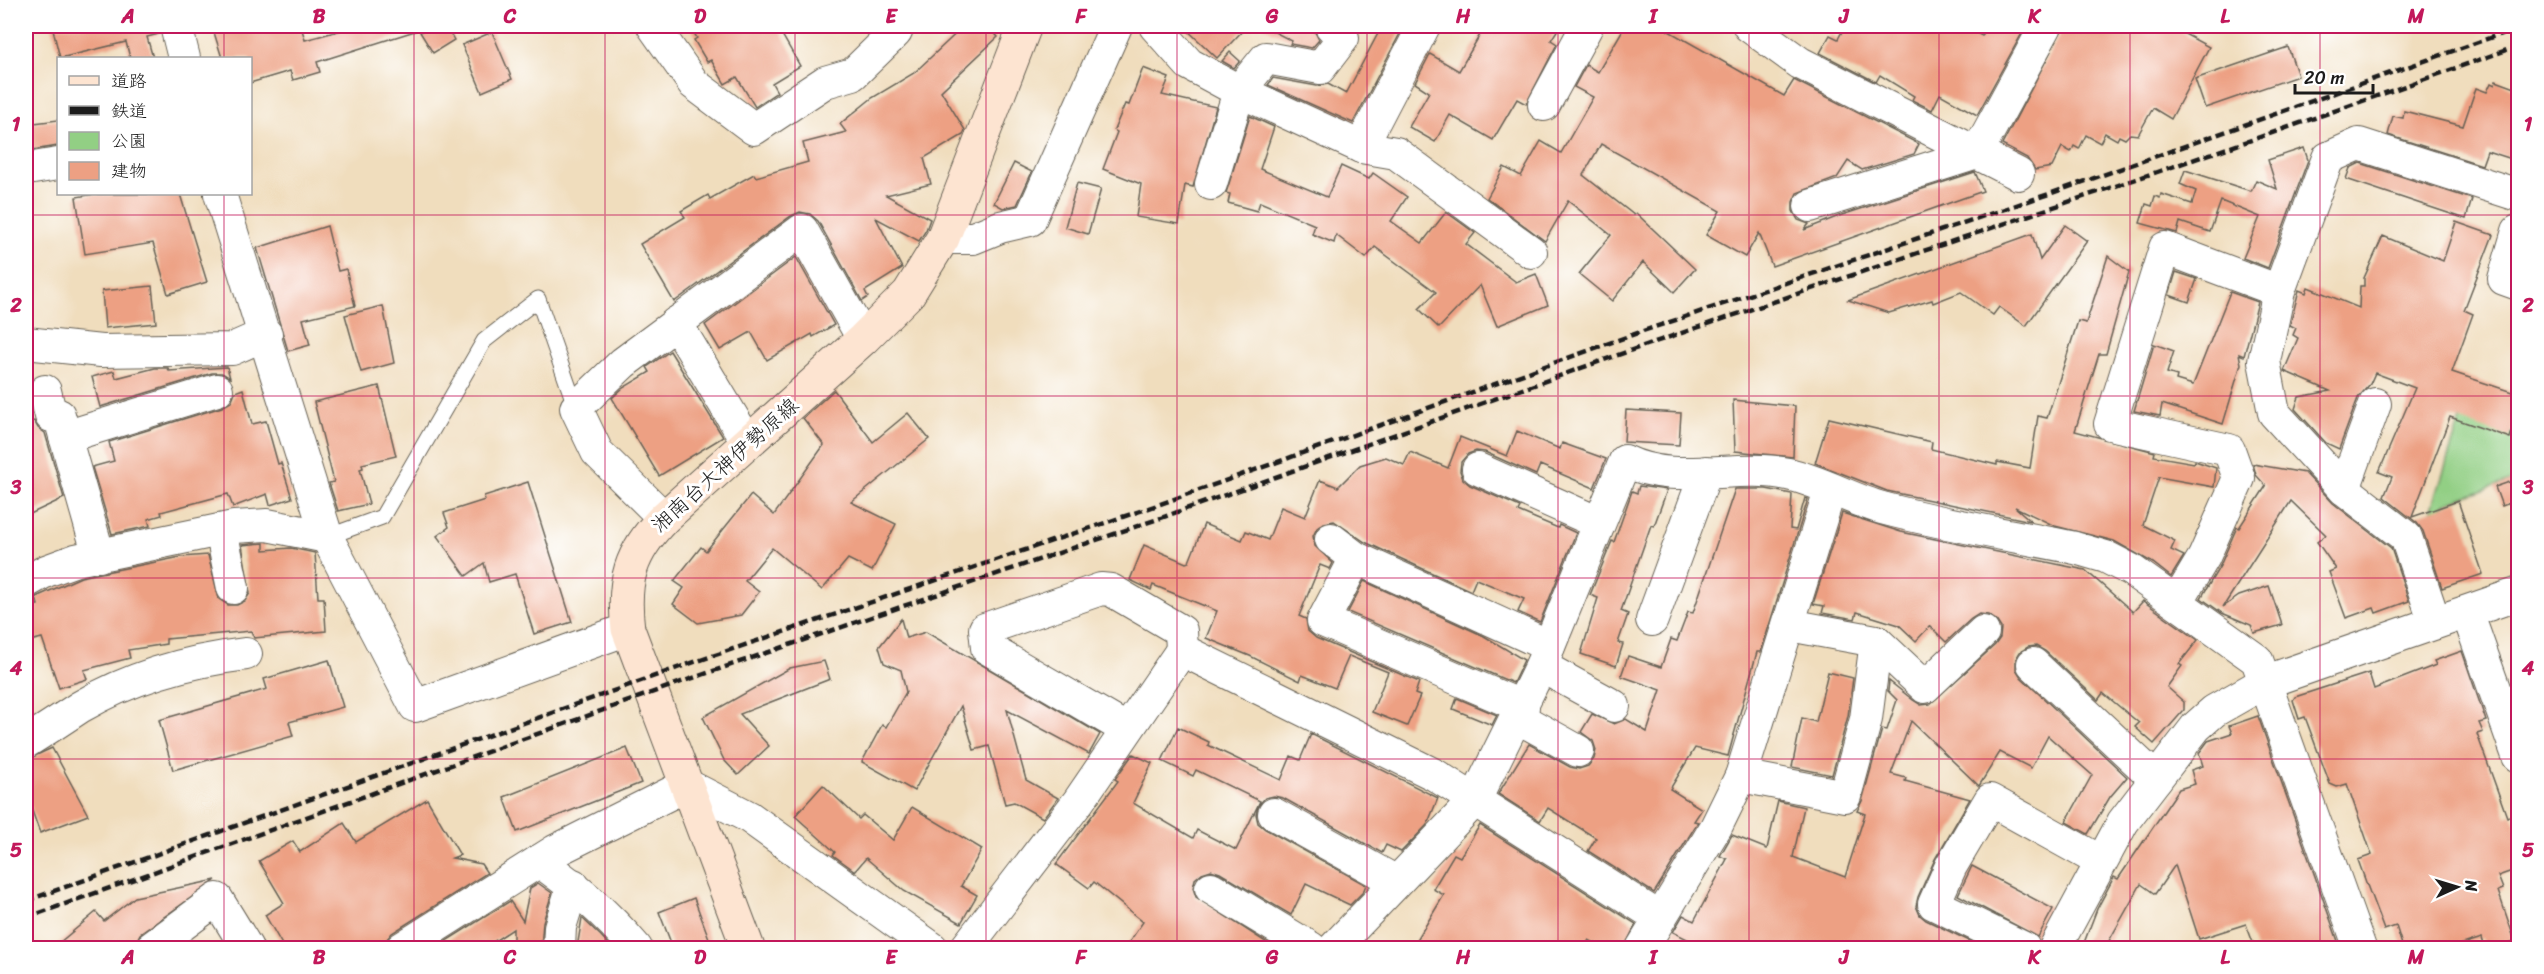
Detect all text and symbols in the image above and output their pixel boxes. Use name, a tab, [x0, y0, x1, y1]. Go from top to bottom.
text: A	[120, 0, 135, 34]
text: B	[313, 0, 326, 34]
text: C	[503, 0, 517, 34]
text: D	[694, 0, 707, 34]
text: E	[885, 0, 898, 34]
text: F	[1075, 0, 1088, 34]
text: G	[1265, 0, 1279, 34]
text: H	[1455, 0, 1471, 34]
text: I	[1648, 0, 1659, 34]
text: J	[1838, 0, 1850, 34]
text: K	[2027, 0, 2042, 34]
text: L	[2220, 0, 2230, 34]
text: M	[2407, 0, 2425, 34]
legend	[57, 57, 252, 195]
scale bar	[2295, 57, 2373, 95]
text: 20 m	[2304, 62, 2344, 94]
text: 道路	[111, 65, 147, 97]
text: 鉄道	[111, 95, 147, 127]
text: 1	[12, 107, 21, 142]
text: 1	[2524, 107, 2533, 142]
text: 公園	[111, 125, 147, 157]
text: 建物	[111, 155, 147, 187]
text: 2	[9, 288, 22, 323]
text: 2	[2521, 288, 2534, 323]
street label: 湘南台大神伊勢原線	[642, 388, 808, 542]
text: 3	[10, 470, 22, 505]
text: 3	[2522, 470, 2534, 505]
text: 4	[9, 651, 23, 686]
text: 4	[2521, 651, 2535, 686]
text: 5	[10, 833, 22, 868]
text: 5	[2522, 833, 2534, 868]
north arrow	[2427, 857, 2487, 917]
text: N	[2457, 878, 2486, 893]
text: A	[120, 940, 135, 974]
text: B	[313, 940, 326, 974]
text: C	[503, 940, 517, 974]
text: D	[694, 940, 707, 974]
text: E	[885, 940, 898, 974]
text: F	[1075, 940, 1088, 974]
text: G	[1265, 940, 1279, 974]
text: H	[1455, 940, 1471, 974]
text: I	[1648, 940, 1659, 974]
text: J	[1838, 940, 1850, 974]
text: K	[2027, 940, 2042, 974]
text: L	[2220, 940, 2230, 974]
text: M	[2407, 940, 2425, 974]

